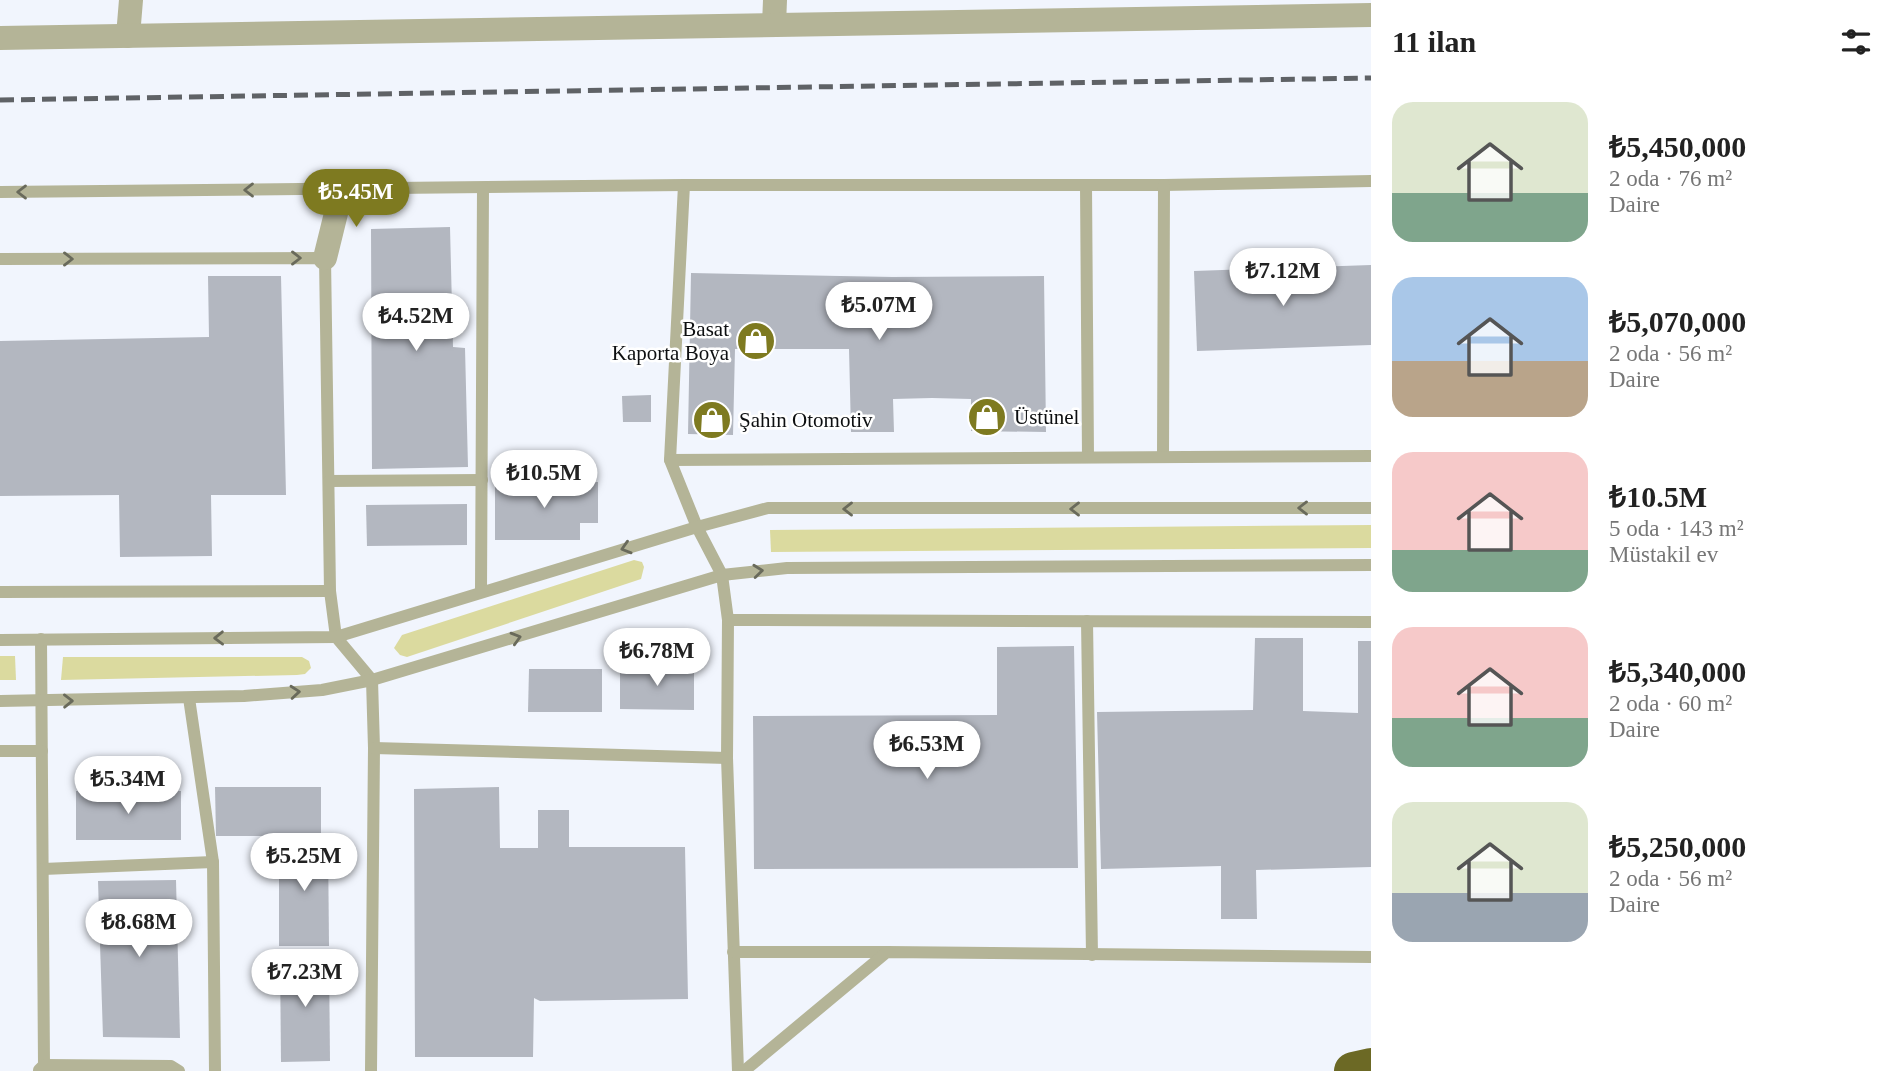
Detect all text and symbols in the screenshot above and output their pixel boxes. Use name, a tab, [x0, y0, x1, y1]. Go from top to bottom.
icon: filters	[1837, 23, 1875, 61]
text: 11 ilan	[1392, 25, 1476, 58]
icon: home	[1448, 130, 1532, 214]
text: ₺5,450,000	[1609, 130, 1746, 163]
text: 2 oda · 76 m²	[1609, 166, 1732, 191]
pin: ₺5.45M	[299, 170, 413, 229]
text: ₺5.45M	[318, 179, 394, 204]
one-way arrow	[243, 182, 254, 198]
one-way arrow	[16, 184, 26, 200]
text: Daire	[1609, 192, 1660, 217]
pin: ₺7.12M	[1226, 248, 1340, 308]
one-way arrow	[291, 250, 301, 266]
one-way arrow	[63, 251, 74, 267]
text: ₺7.12M	[1245, 258, 1321, 283]
pin: ₺5.07M	[822, 282, 936, 342]
text: ₺5.07M	[841, 292, 917, 317]
pin: ₺4.52M	[359, 294, 473, 353]
text: ₺4.52M	[378, 303, 454, 328]
icon: home	[1448, 305, 1532, 389]
text: ₺5,070,000	[1609, 305, 1746, 338]
place label: Basat Kaporta Boya	[612, 317, 730, 365]
shop icon: Basat Kaporta Boya	[735, 320, 777, 362]
text: 2 oda · 56 m²	[1609, 341, 1732, 366]
text: Daire	[1609, 367, 1660, 392]
shop icon: Üstünel	[966, 396, 1008, 438]
shop icon: Şahin Otomotiv	[691, 399, 733, 441]
place label: Üstünel	[1014, 405, 1079, 429]
place label: Şahin Otomotiv	[739, 408, 873, 432]
pin: ₺10.5M	[487, 450, 601, 510]
text: ₺10.5M	[506, 460, 582, 485]
icon: home	[1448, 480, 1532, 564]
text: ₺10.5M	[1609, 480, 1707, 513]
one-way arrow	[1297, 500, 1308, 516]
one-way arrow	[842, 501, 853, 517]
one-way arrow	[1070, 501, 1080, 517]
text: 5 oda · 143 m²	[1609, 516, 1744, 541]
one-way arrow	[620, 540, 632, 555]
text: Müstakil ev	[1609, 542, 1718, 567]
one-way arrow	[753, 564, 764, 579]
pin: ₺6.78M	[600, 628, 714, 688]
one-way arrow	[213, 630, 223, 646]
one-way arrow	[510, 631, 522, 646]
text: ₺6.78M	[619, 638, 695, 663]
icon: home	[1448, 655, 1532, 739]
text: ₺5,340,000	[1609, 655, 1746, 688]
one-way arrow	[290, 685, 301, 700]
text: 2 oda · 60 m²	[1609, 691, 1732, 716]
one-way arrow	[63, 693, 74, 709]
text: Daire	[1609, 717, 1660, 742]
pin: ₺6.53M	[870, 722, 984, 781]
text: ₺6.53M	[889, 731, 965, 756]
pin: ₺5.34M	[71, 756, 185, 816]
text: ₺5.34M	[90, 766, 166, 791]
icon: home	[1448, 830, 1532, 914]
text: ₺5,250,000	[1609, 830, 1746, 863]
pin: ₺5.25M	[247, 834, 361, 893]
text: ₺5.25M	[266, 843, 342, 868]
text: 2 oda · 56 m²	[1609, 866, 1732, 891]
text: Daire	[1609, 892, 1660, 917]
pin: ₺8.68M	[82, 900, 196, 959]
text: ₺8.68M	[101, 909, 177, 934]
pin: ₺7.23M	[248, 950, 362, 1009]
text: ₺7.23M	[267, 959, 343, 984]

